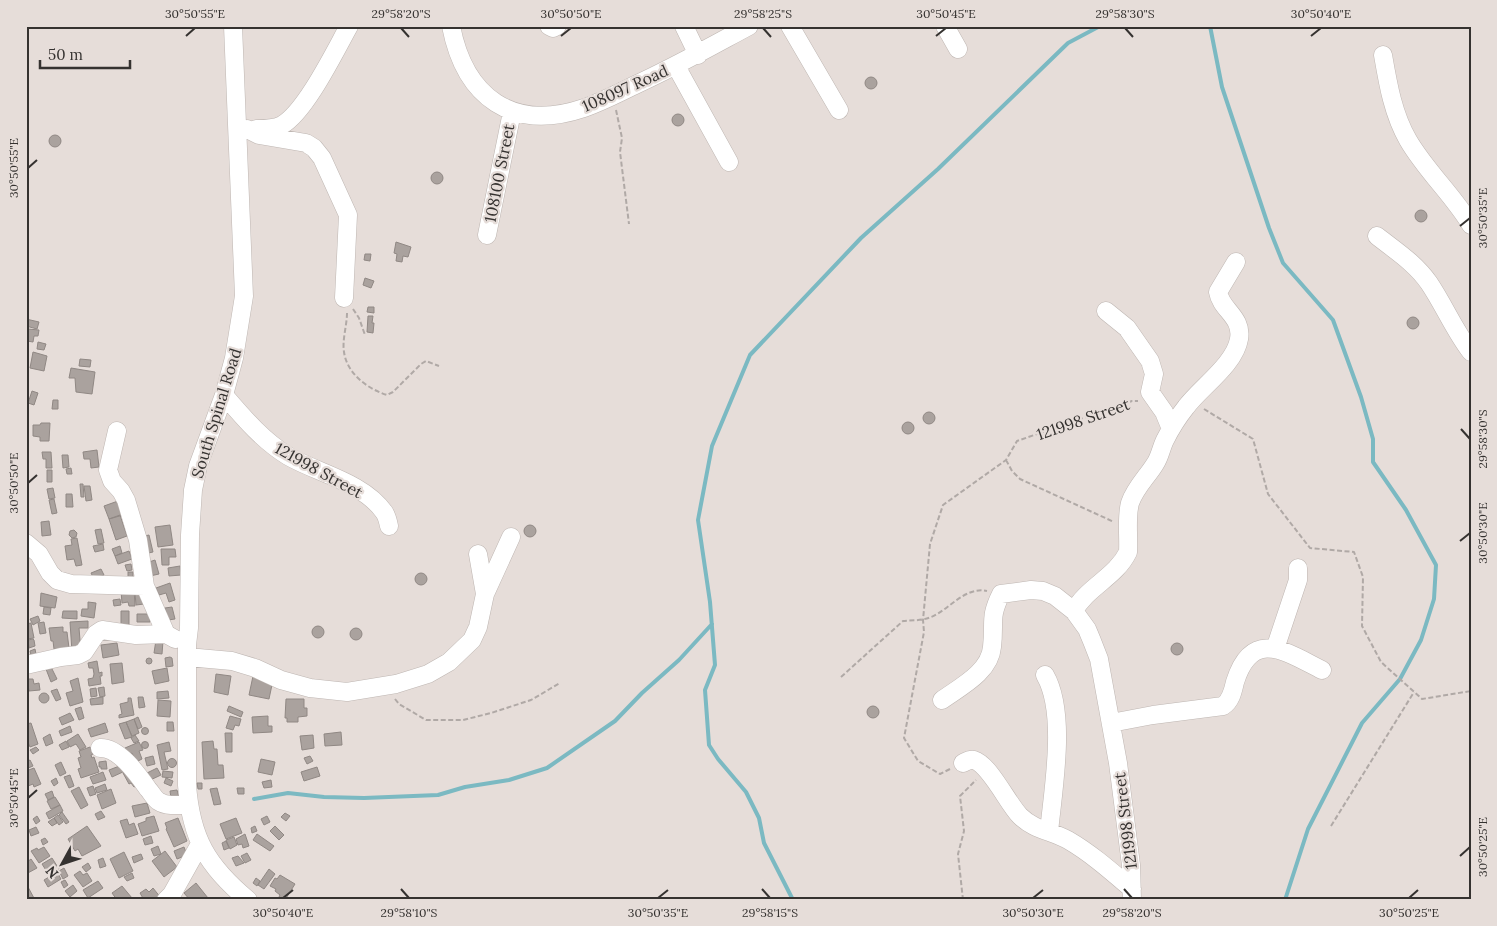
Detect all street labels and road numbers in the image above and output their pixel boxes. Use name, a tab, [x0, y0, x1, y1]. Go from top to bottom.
street label: 108097 Road	[579, 60, 672, 116]
street label: 108100 Street	[480, 121, 519, 224]
street label: South Spinal Road	[187, 345, 245, 480]
street label: 121998 Street	[1034, 393, 1133, 444]
street label: 121998 Street	[272, 438, 367, 503]
street label: 121998 Street	[1109, 771, 1141, 871]

